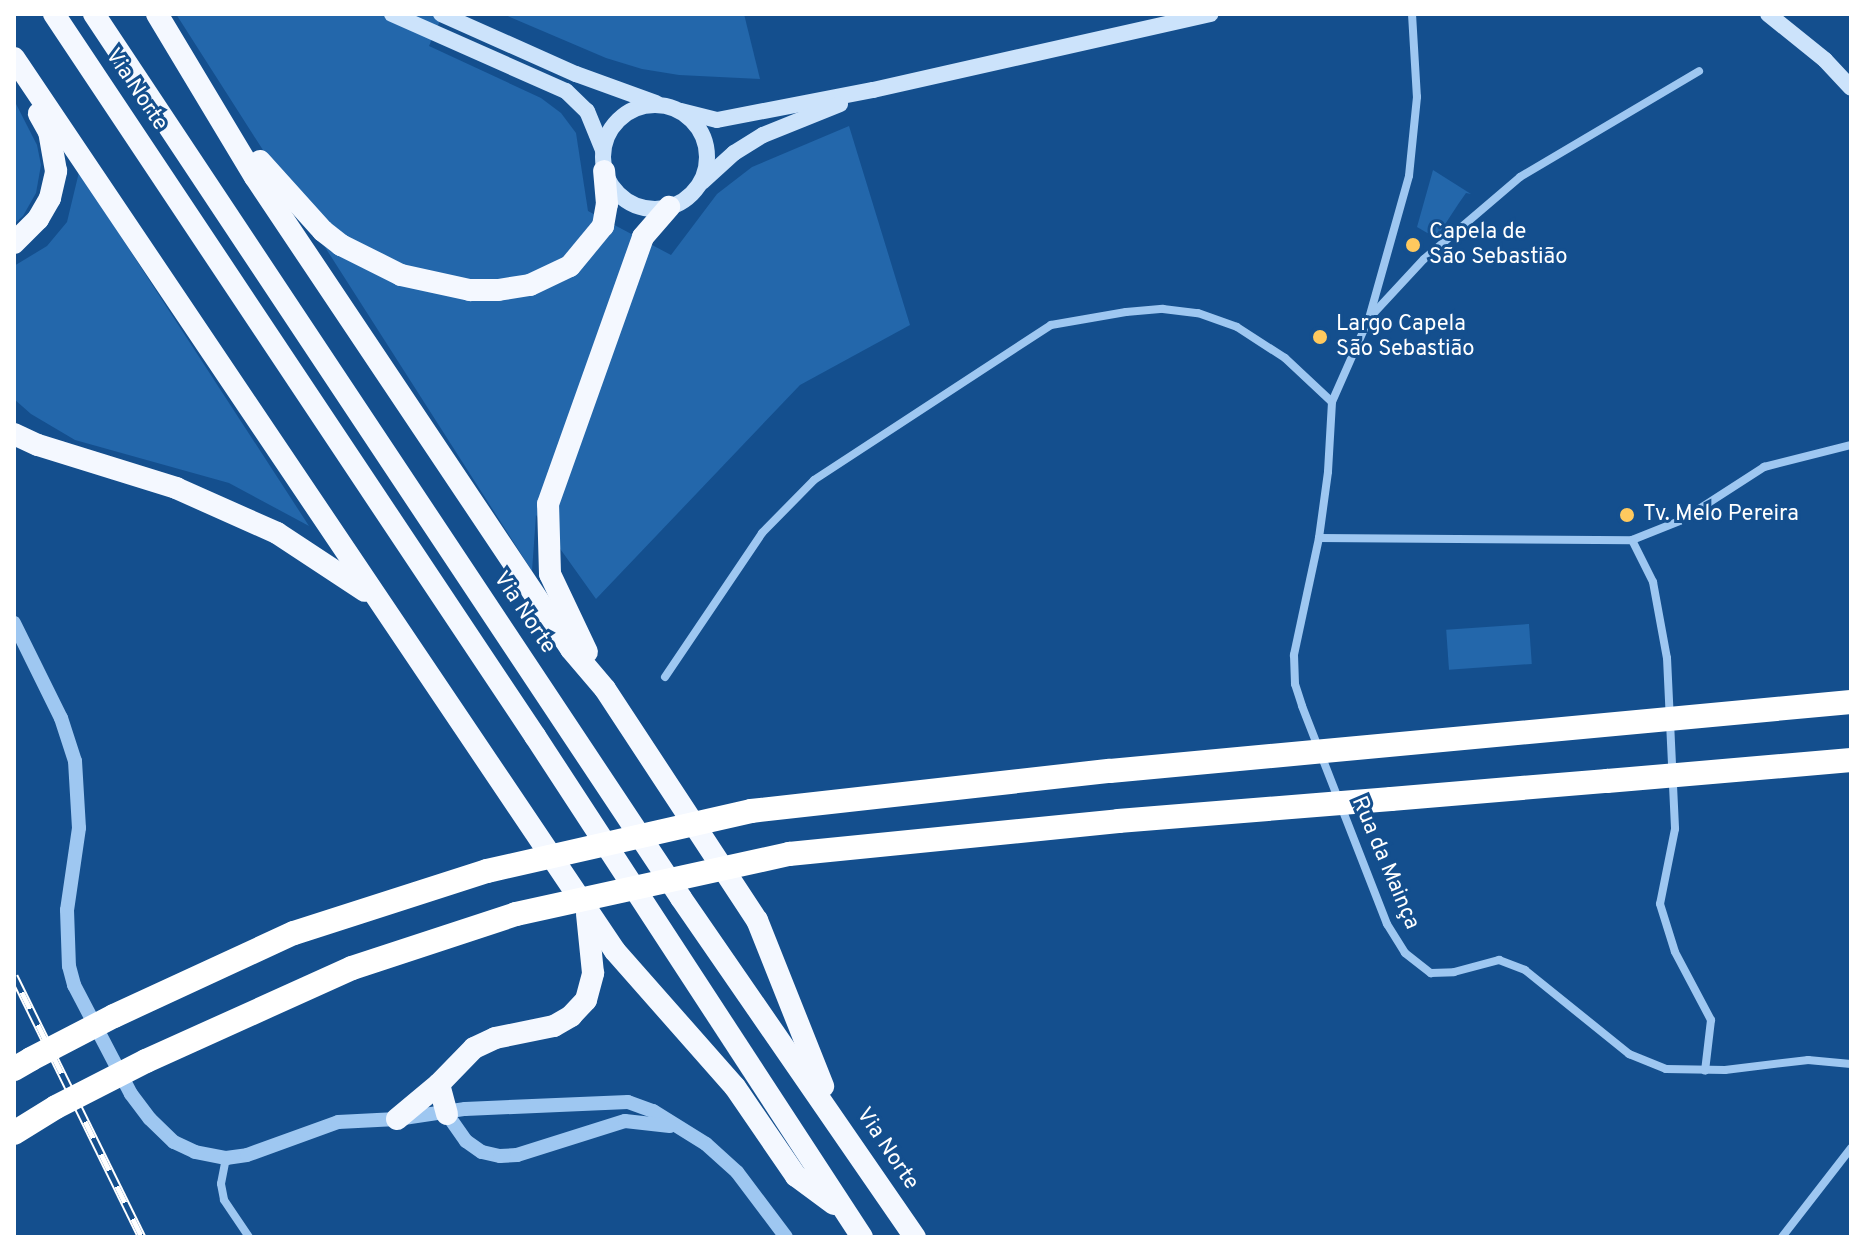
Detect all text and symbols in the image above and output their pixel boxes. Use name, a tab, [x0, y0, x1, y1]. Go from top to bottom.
street label: Via Norte	[99, 44, 173, 136]
place label: Capela de São Sebastião	[1429, 219, 1567, 270]
marker: Capela de São Sebastião	[1404, 236, 1422, 254]
place label: Largo Capela São Sebastião	[1336, 311, 1474, 362]
marker: Largo Capela São Sebastião	[1311, 328, 1329, 346]
place label: Tv. Melo Pereira	[1643, 502, 1799, 528]
marker: Tv. Melo Pereira	[1618, 506, 1636, 524]
street label: Via Norte	[487, 567, 561, 659]
street label: Rua da Mainça	[1345, 793, 1425, 933]
street label: Via Norte	[850, 1103, 924, 1195]

